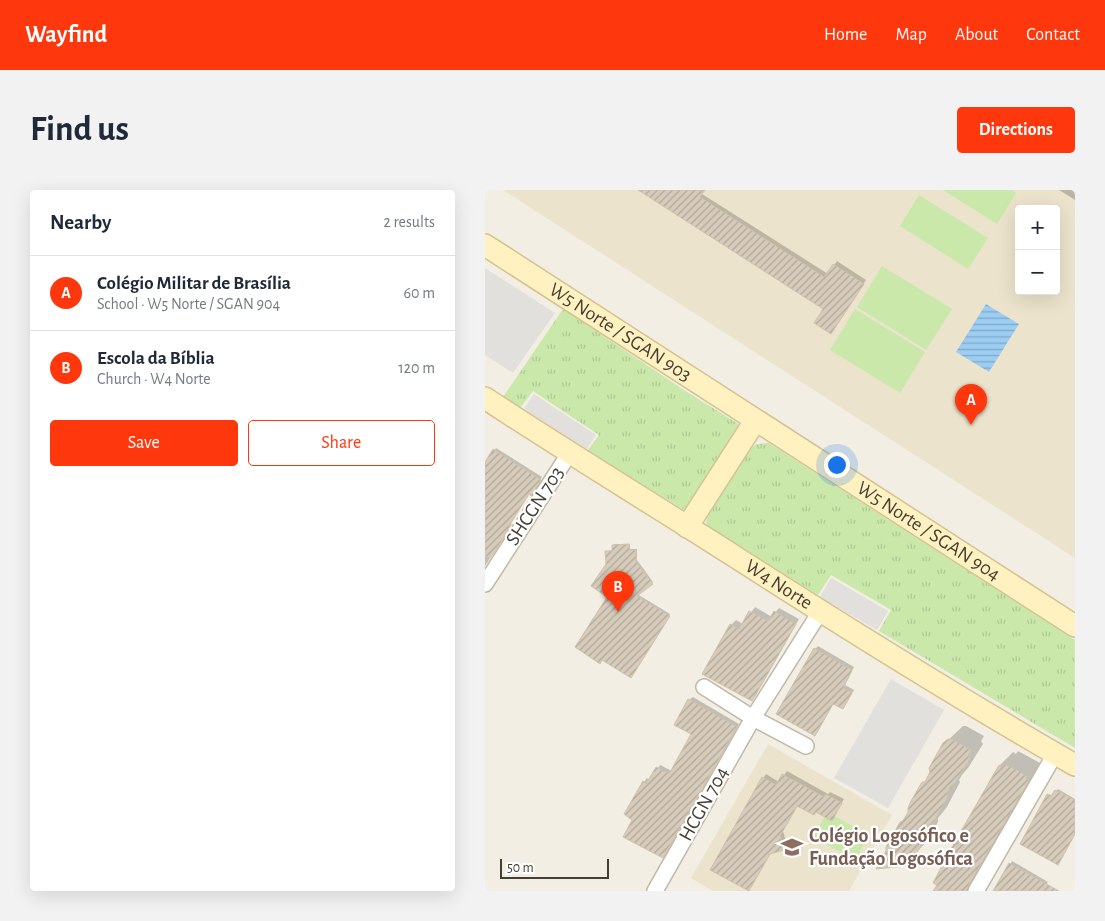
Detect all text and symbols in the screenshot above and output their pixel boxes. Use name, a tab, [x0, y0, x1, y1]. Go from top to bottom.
text: Wayfind	[25, 23, 107, 47]
text: Home	[824, 26, 867, 44]
text: Map	[895, 26, 927, 44]
text: About	[955, 26, 998, 44]
text: Contact	[1026, 26, 1080, 44]
button: Directions	[957, 107, 1075, 153]
text: Find us	[30, 112, 129, 147]
map controls	[1015, 205, 1060, 295]
button: +	[1015, 205, 1060, 250]
text: Nearby	[50, 212, 111, 233]
text: 2 results	[383, 214, 435, 230]
button: −	[1015, 250, 1060, 295]
text: Colégio Militar de Brasília	[97, 274, 291, 293]
street label: W5 Norte / SGAN 903	[546, 279, 695, 385]
text: A	[61, 285, 71, 301]
text: 60 m	[404, 285, 435, 301]
text: School · W5 Norte / SGAN 904	[97, 296, 280, 312]
text: Escola da Bíblia	[97, 349, 215, 368]
text: B	[61, 360, 71, 376]
text: 120 m	[398, 360, 435, 376]
text: Church · W4 Norte	[97, 371, 211, 387]
pin: A	[955, 384, 987, 425]
button: Save	[50, 420, 238, 466]
button: Share	[248, 420, 435, 466]
your location	[824, 452, 850, 478]
street label: SHCGN 703	[502, 463, 568, 549]
street label: W5 Norte / SGAN 904	[853, 478, 1004, 585]
street label: W4 Norte	[741, 556, 816, 613]
pin: B	[602, 571, 634, 612]
street label: HCGN 704	[676, 764, 732, 844]
place label: Colégio Logosófico e Fundação Logosófica	[809, 826, 973, 869]
school or university icon: Colégio Logosófico e Fundação Logosófica	[779, 834, 805, 860]
scale bar	[500, 856, 609, 879]
text: 50 m	[507, 861, 534, 875]

